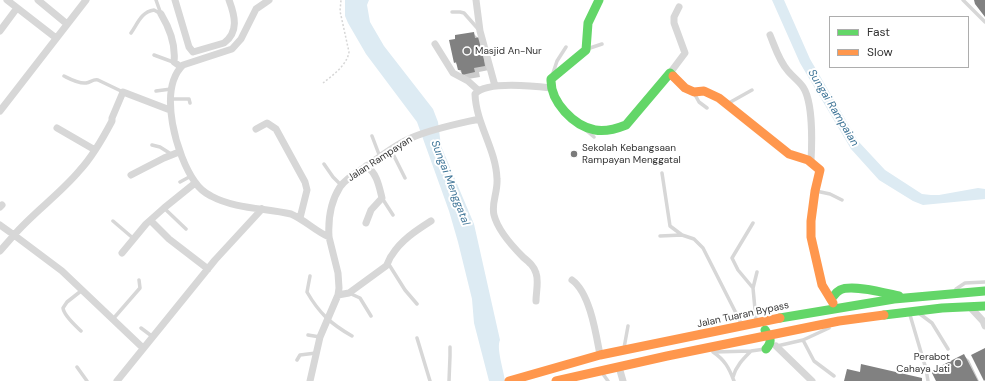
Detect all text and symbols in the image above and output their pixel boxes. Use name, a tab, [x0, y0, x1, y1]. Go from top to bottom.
legend	[829, 16, 969, 68]
text: Fast	[867, 24, 890, 40]
text: Slow	[867, 44, 893, 60]
place label: Masjid An-Nur	[475, 45, 542, 57]
marker: Masjid An-Nur	[462, 46, 472, 56]
water label: Sungai Rampaian	[805, 67, 861, 149]
street label: Jalan Rampayan	[345, 134, 415, 184]
water label: Sungai Menggatal	[428, 139, 472, 227]
place label: Sekolah Kebangsaan Rampayan Menggatal	[582, 142, 681, 166]
marker: Sekolah Kebangsaan Rampayan Menggatal	[569, 149, 579, 159]
street label: Jalan Tuaran Bypass	[696, 299, 790, 331]
place label: Perabot Cahaya Jati	[896, 351, 950, 374]
marker: Perabot Cahaya Jati	[953, 358, 963, 368]

